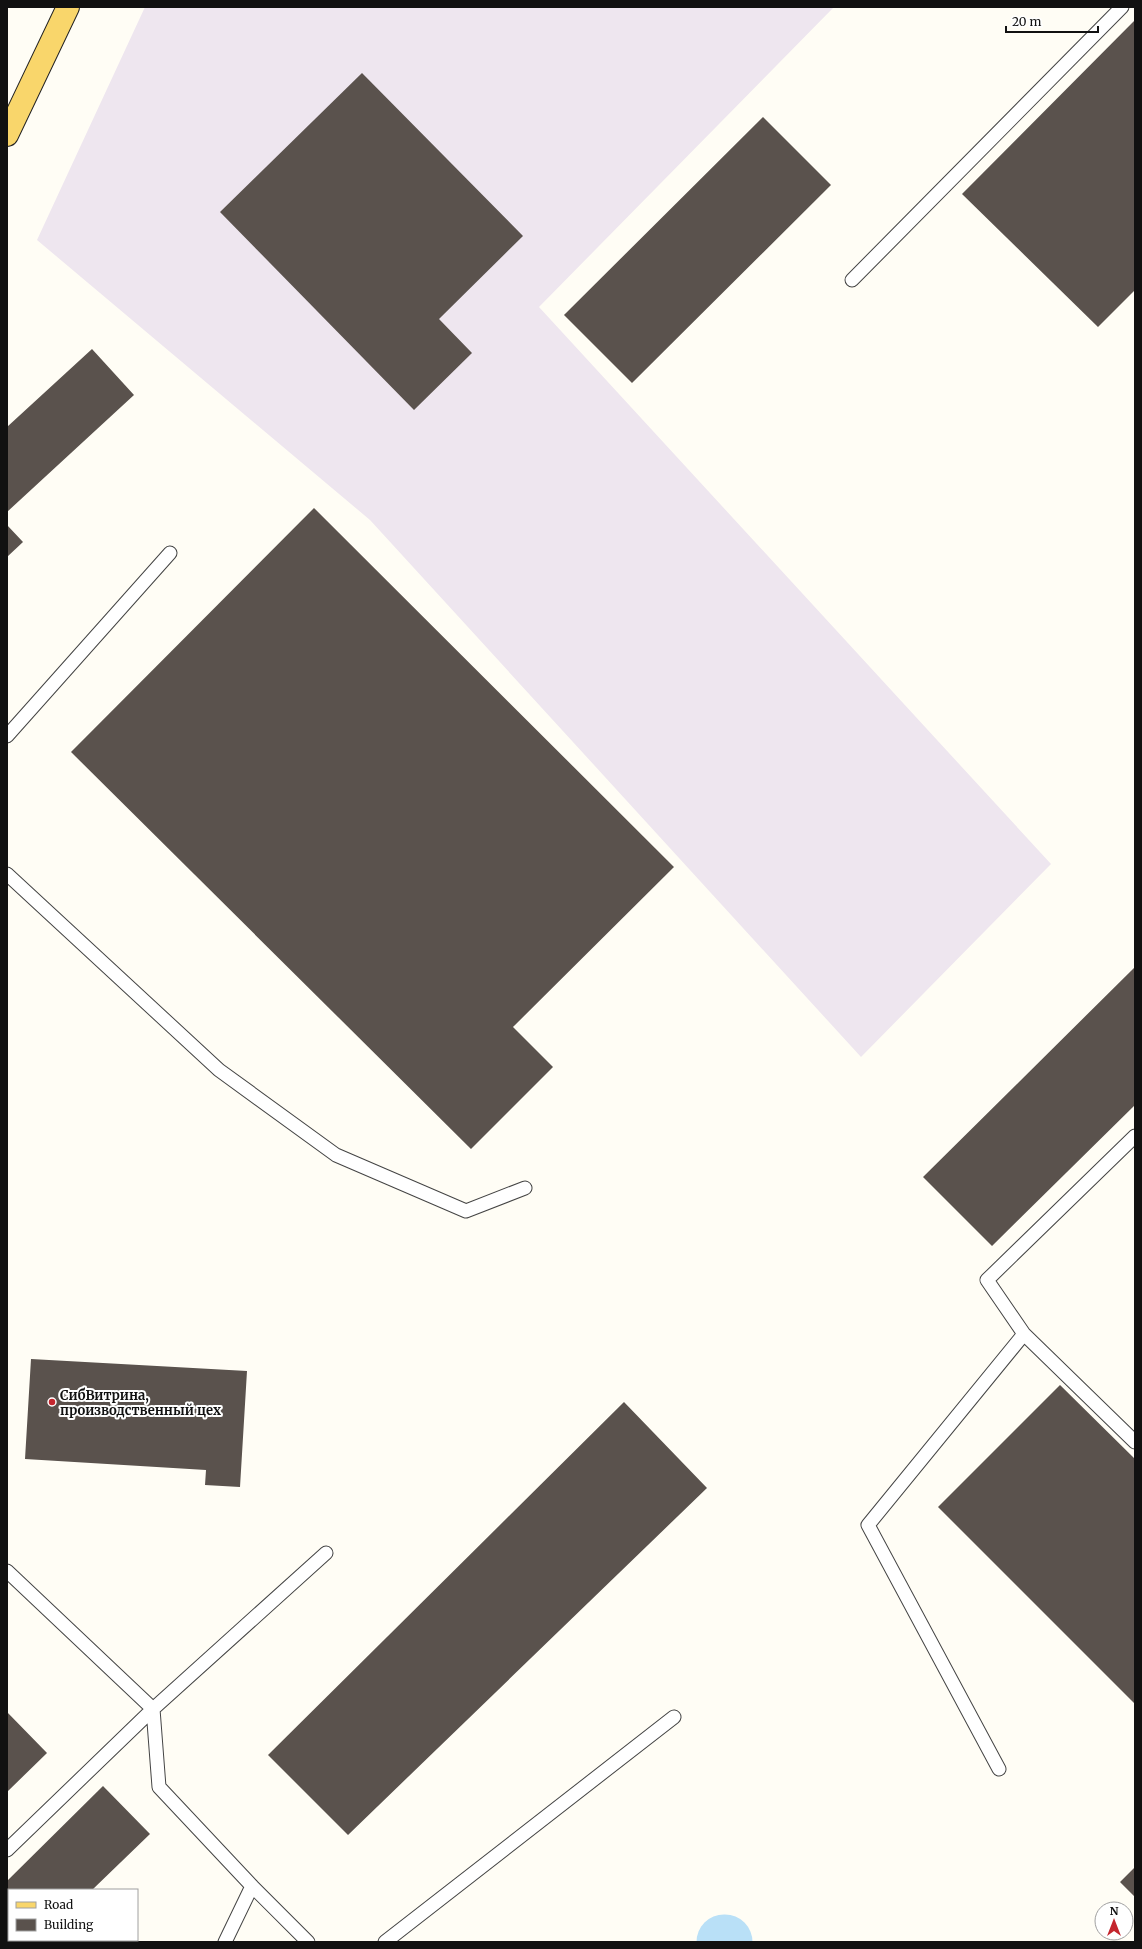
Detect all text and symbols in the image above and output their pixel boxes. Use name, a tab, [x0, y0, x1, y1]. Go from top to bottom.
scale bar	[1006, 8, 1098, 34]
text: 20 m	[1012, 14, 1041, 29]
place label: СибВитрина, производственный цех	[60, 1387, 221, 1419]
marker: СибВитрина, производственный цех	[47, 1397, 57, 1407]
legend	[8, 1889, 138, 1941]
text: Road	[44, 1897, 73, 1912]
north arrow	[1094, 1901, 1134, 1941]
text: N	[1110, 1904, 1119, 1918]
text: Building	[44, 1917, 94, 1932]

